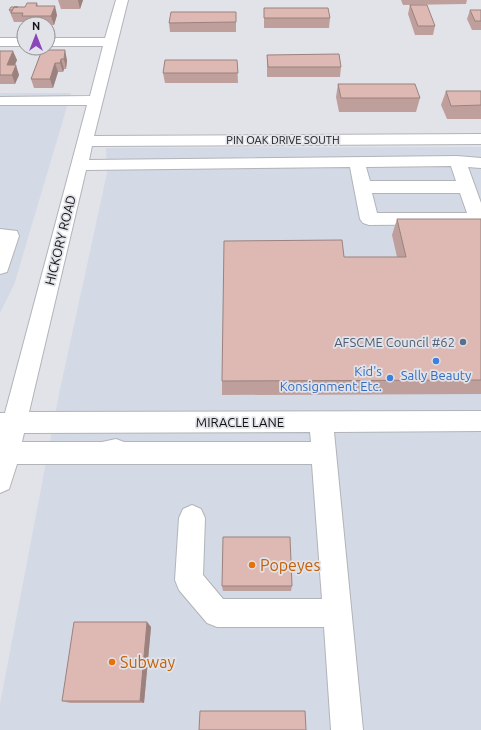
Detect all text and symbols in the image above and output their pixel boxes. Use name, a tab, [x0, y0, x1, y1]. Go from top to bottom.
north arrow	[16, 16, 56, 56]
text: N	[32, 20, 40, 32]
street label: PIN OAK DRIVE SOUTH	[226, 134, 340, 146]
street label: HICKORY ROAD	[42, 194, 78, 286]
place label: AFSCME Council #62	[334, 335, 455, 349]
marker: AFSCME Council #62	[458, 337, 468, 347]
marker: Sally Beauty	[431, 356, 441, 366]
place label: Kid's Konsignment Etc.	[280, 364, 382, 393]
place label: Sally Beauty	[401, 368, 471, 382]
marker: Kid's Konsignment Etc.	[385, 373, 395, 383]
street label: MIRACLE LANE	[196, 415, 284, 429]
place label: Popeyes	[260, 556, 320, 574]
marker: Popeyes	[247, 560, 257, 570]
place label: Subway	[120, 653, 175, 671]
marker: Subway	[107, 657, 117, 667]

